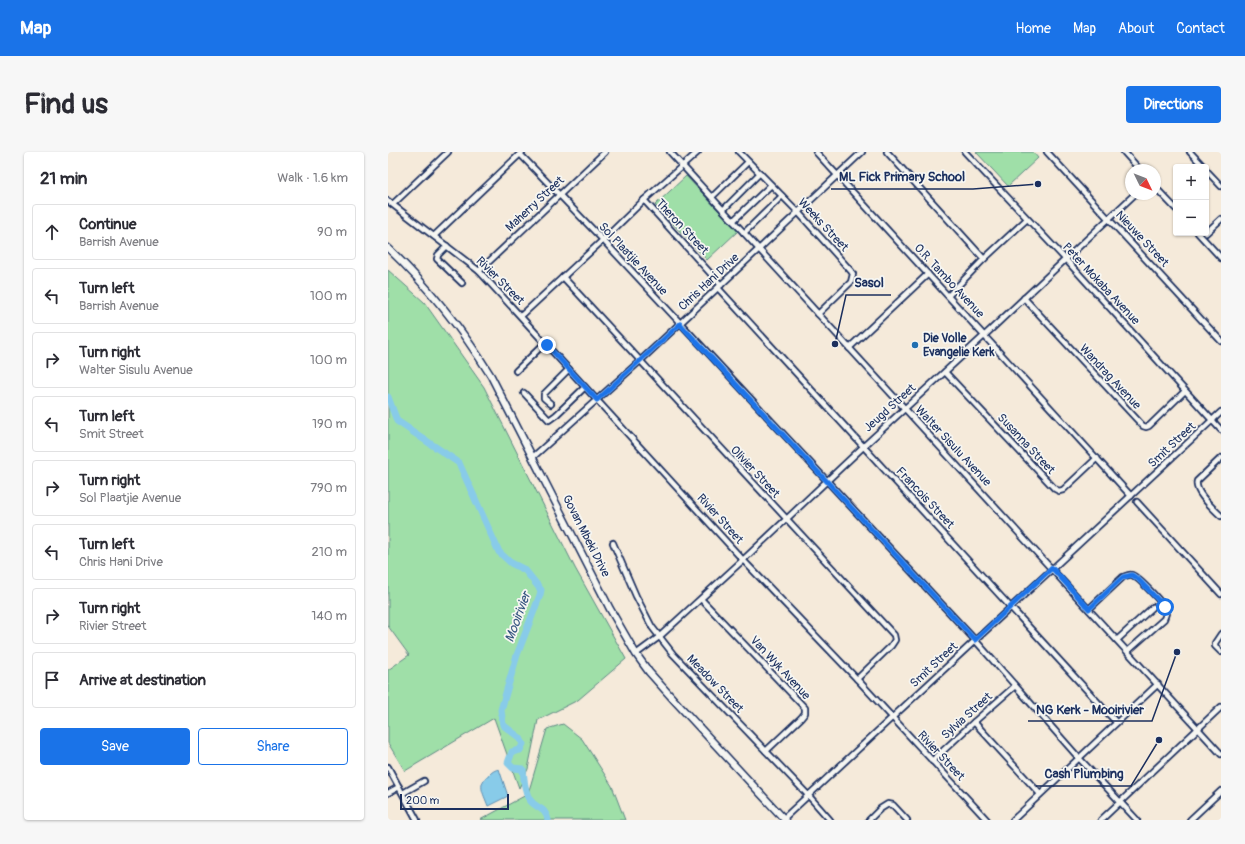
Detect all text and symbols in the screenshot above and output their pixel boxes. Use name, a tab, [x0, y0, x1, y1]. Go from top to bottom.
text: Map	[20, 16, 51, 40]
text: Home	[1016, 20, 1051, 37]
text: Map	[1073, 20, 1096, 37]
text: About	[1118, 20, 1154, 37]
text: Contact	[1176, 20, 1225, 37]
button: Directions	[1126, 86, 1221, 123]
text: Find us	[24, 87, 108, 122]
callout: ML Fick Primary School	[831, 164, 973, 189]
north arrow	[1125, 164, 1161, 200]
map controls	[1173, 164, 1209, 236]
button: +	[1173, 164, 1209, 200]
text: 21 min	[40, 168, 87, 189]
text: ML Fick Primary School	[839, 169, 965, 185]
text: Walk · 1.6 km	[277, 170, 348, 186]
street label: Maherry Street	[503, 173, 568, 235]
street label: Weeks Street	[794, 195, 852, 255]
street label: Theron Street	[652, 196, 712, 258]
button: −	[1173, 200, 1209, 236]
street label: Nieuwe Street	[1112, 208, 1172, 270]
text: Continue	[79, 215, 137, 234]
street label: Sol Plaatjie Avenue	[595, 219, 671, 299]
icon: ahead	[41, 221, 63, 243]
text: 90 m	[317, 224, 347, 240]
text: Barrish Avenue	[79, 234, 159, 250]
street label: Peter Mokaba Avenue	[1059, 240, 1143, 328]
street label: O.R. Tambo Avenue	[911, 241, 987, 321]
street label: Chris Hani Drive	[676, 250, 742, 314]
street label: Rivier Street	[473, 254, 527, 308]
callout: Sasol	[846, 270, 891, 295]
text: Sasol	[854, 275, 884, 291]
text: Turn left	[79, 279, 135, 298]
icon: left	[41, 285, 63, 307]
text: 100 m	[310, 288, 347, 304]
text: Barrish Avenue	[79, 298, 159, 314]
place label: Die Volle Evangelie Kerk	[923, 331, 996, 360]
route end	[538, 336, 556, 354]
marker: Die Volle Evangelie Kerk	[910, 340, 920, 350]
street label: Wandrag Avenue	[1076, 341, 1144, 413]
text: Turn right	[79, 343, 140, 362]
icon: right	[41, 349, 63, 371]
text: 100 m	[310, 352, 347, 368]
text: Walter Sisulu Avenue	[79, 362, 193, 378]
street label: Jeugd Street	[861, 381, 919, 435]
street label: Walter Sisulu Avenue	[912, 402, 994, 490]
text: Turn left	[79, 407, 135, 426]
street label: Susanna Street	[994, 410, 1058, 478]
icon: left	[41, 413, 63, 435]
text: 190 m	[312, 416, 347, 432]
street label: Smit Street	[1145, 419, 1199, 471]
text: Smit Street	[79, 426, 144, 442]
street label: Olivier Street	[727, 443, 783, 501]
street label: Francois Street	[893, 464, 957, 532]
text: Turn right	[79, 471, 140, 490]
icon: right	[41, 477, 63, 499]
text: 790 m	[310, 480, 347, 496]
text: Sol Plaatjie Avenue	[79, 490, 181, 506]
street label: Rivier Street	[694, 491, 747, 547]
street label: Govan Mbeki Drive	[559, 492, 613, 580]
text: Turn left	[79, 535, 135, 554]
icon: left	[41, 541, 63, 563]
text: 210 m	[311, 544, 347, 560]
text: Chris Hani Drive	[79, 554, 163, 570]
water label: Mooirivier	[502, 588, 535, 644]
route start	[1156, 598, 1174, 616]
text: Turn right	[79, 599, 140, 618]
icon: right	[41, 605, 63, 627]
text: 140 m	[311, 608, 347, 624]
text: Rivier Street	[79, 618, 147, 634]
street label: Van Wyk Avenue	[747, 633, 813, 703]
street label: Smit Street	[907, 639, 961, 691]
street label: Meadow Street	[683, 652, 747, 716]
icon: arrive	[41, 669, 63, 691]
text: Arrive at destination	[79, 671, 206, 690]
street label: Sylvia Street	[938, 689, 996, 743]
callout: NG Kerk - Mooirivier	[1028, 696, 1152, 721]
text: NG Kerk - Mooirivier	[1036, 702, 1144, 718]
button: Save	[40, 728, 190, 765]
button: Share	[198, 728, 348, 765]
street label: Rivier Street	[914, 728, 968, 784]
callout: Cash Plumbing	[1036, 761, 1131, 786]
text: Cash Plumbing	[1044, 766, 1124, 782]
scale bar	[400, 792, 509, 811]
text: 200 m	[406, 794, 439, 807]

